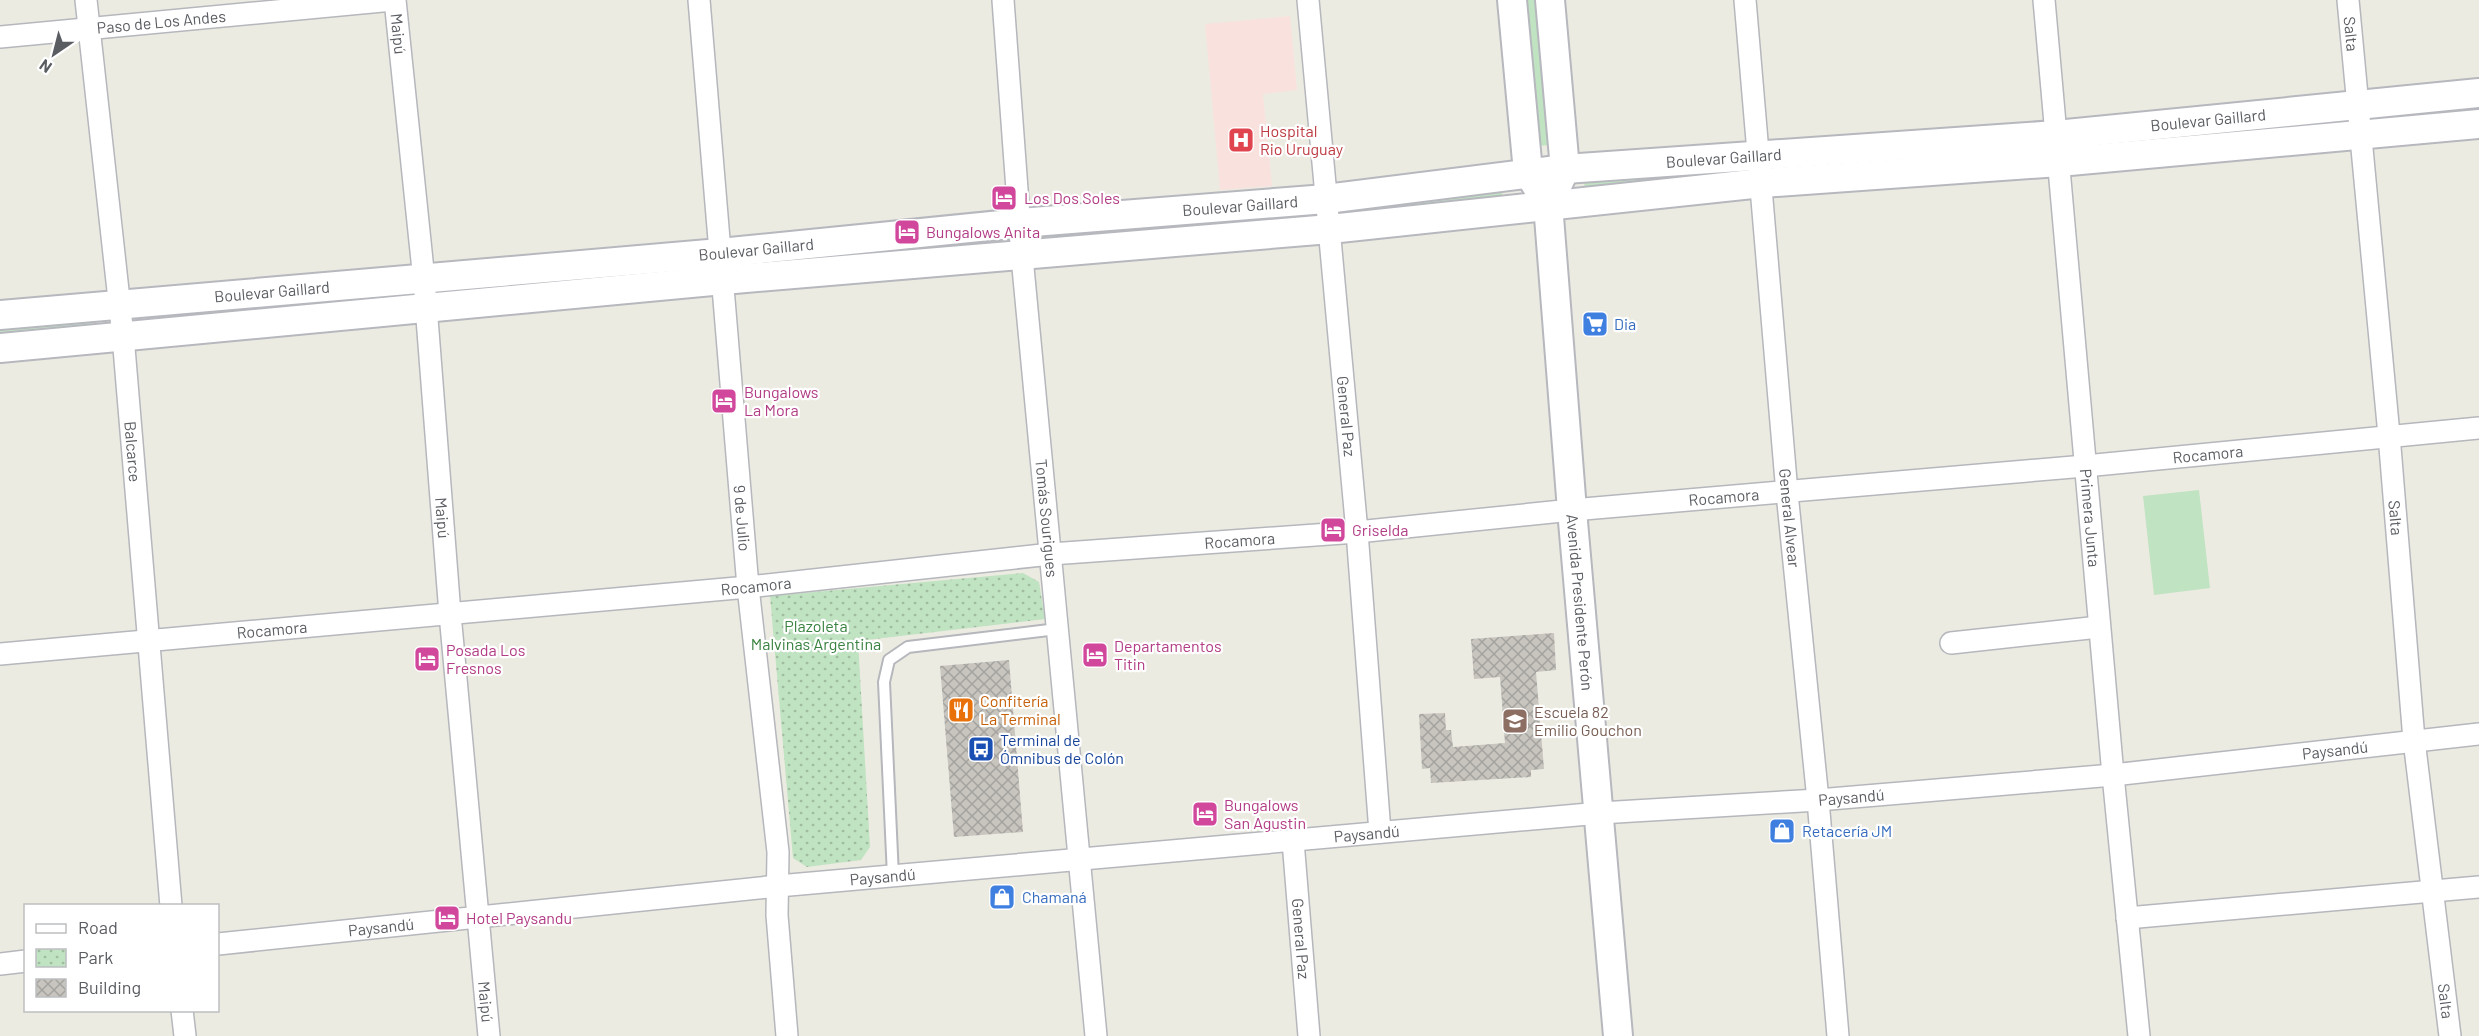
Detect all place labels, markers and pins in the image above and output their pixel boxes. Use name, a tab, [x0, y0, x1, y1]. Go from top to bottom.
place label: Hospital Rio Uruguay	[1260, 121, 1344, 158]
hospital icon: Hospital Rio Uruguay	[1226, 125, 1256, 155]
hotel icon: Los Dos Soles	[989, 183, 1019, 213]
place label: Los Dos Soles	[1024, 188, 1120, 207]
hotel icon: Bungalows Anita	[892, 217, 922, 247]
place label: Bungalows Anita	[926, 222, 1040, 241]
supermarket icon: Dia	[1580, 309, 1610, 339]
place label: Dia	[1614, 314, 1636, 333]
place label: Bungalows La Mora	[744, 382, 819, 419]
hotel icon: Bungalows La Mora	[709, 386, 739, 416]
hotel icon: Griselda	[1318, 515, 1348, 545]
place label: Griselda	[1352, 520, 1409, 539]
place label: Departamentos Titin	[1114, 636, 1222, 673]
place label: Posada Los Fresnos	[446, 640, 525, 677]
hotel icon: Departamentos Titin	[1080, 640, 1110, 670]
hotel icon: Posada Los Fresnos	[412, 644, 442, 674]
place label: Confitería La Terminal	[980, 691, 1061, 728]
restaurant icon: Confitería La Terminal	[946, 695, 976, 725]
place label: Escuela 82 Emilio Gouchon	[1534, 702, 1642, 739]
school or university icon: Escuela 82 Emilio Gouchon	[1500, 706, 1530, 736]
place label: Terminal de Ómnibus de Colón	[1000, 730, 1124, 767]
bus stop icon: Terminal de Ómnibus de Colón	[966, 734, 996, 764]
place label: Bungalows San Agustin	[1224, 795, 1306, 832]
hotel icon: Bungalows San Agustin	[1190, 799, 1220, 829]
shop icon: Retacería JM	[1767, 816, 1797, 846]
place label: Retacería JM	[1802, 821, 1892, 840]
shop icon: Chamaná	[987, 882, 1017, 912]
place label: Chamaná	[1022, 887, 1087, 906]
hotel icon: Hotel Paysandu	[432, 903, 462, 933]
place label: Hotel Paysandu	[466, 908, 572, 927]

